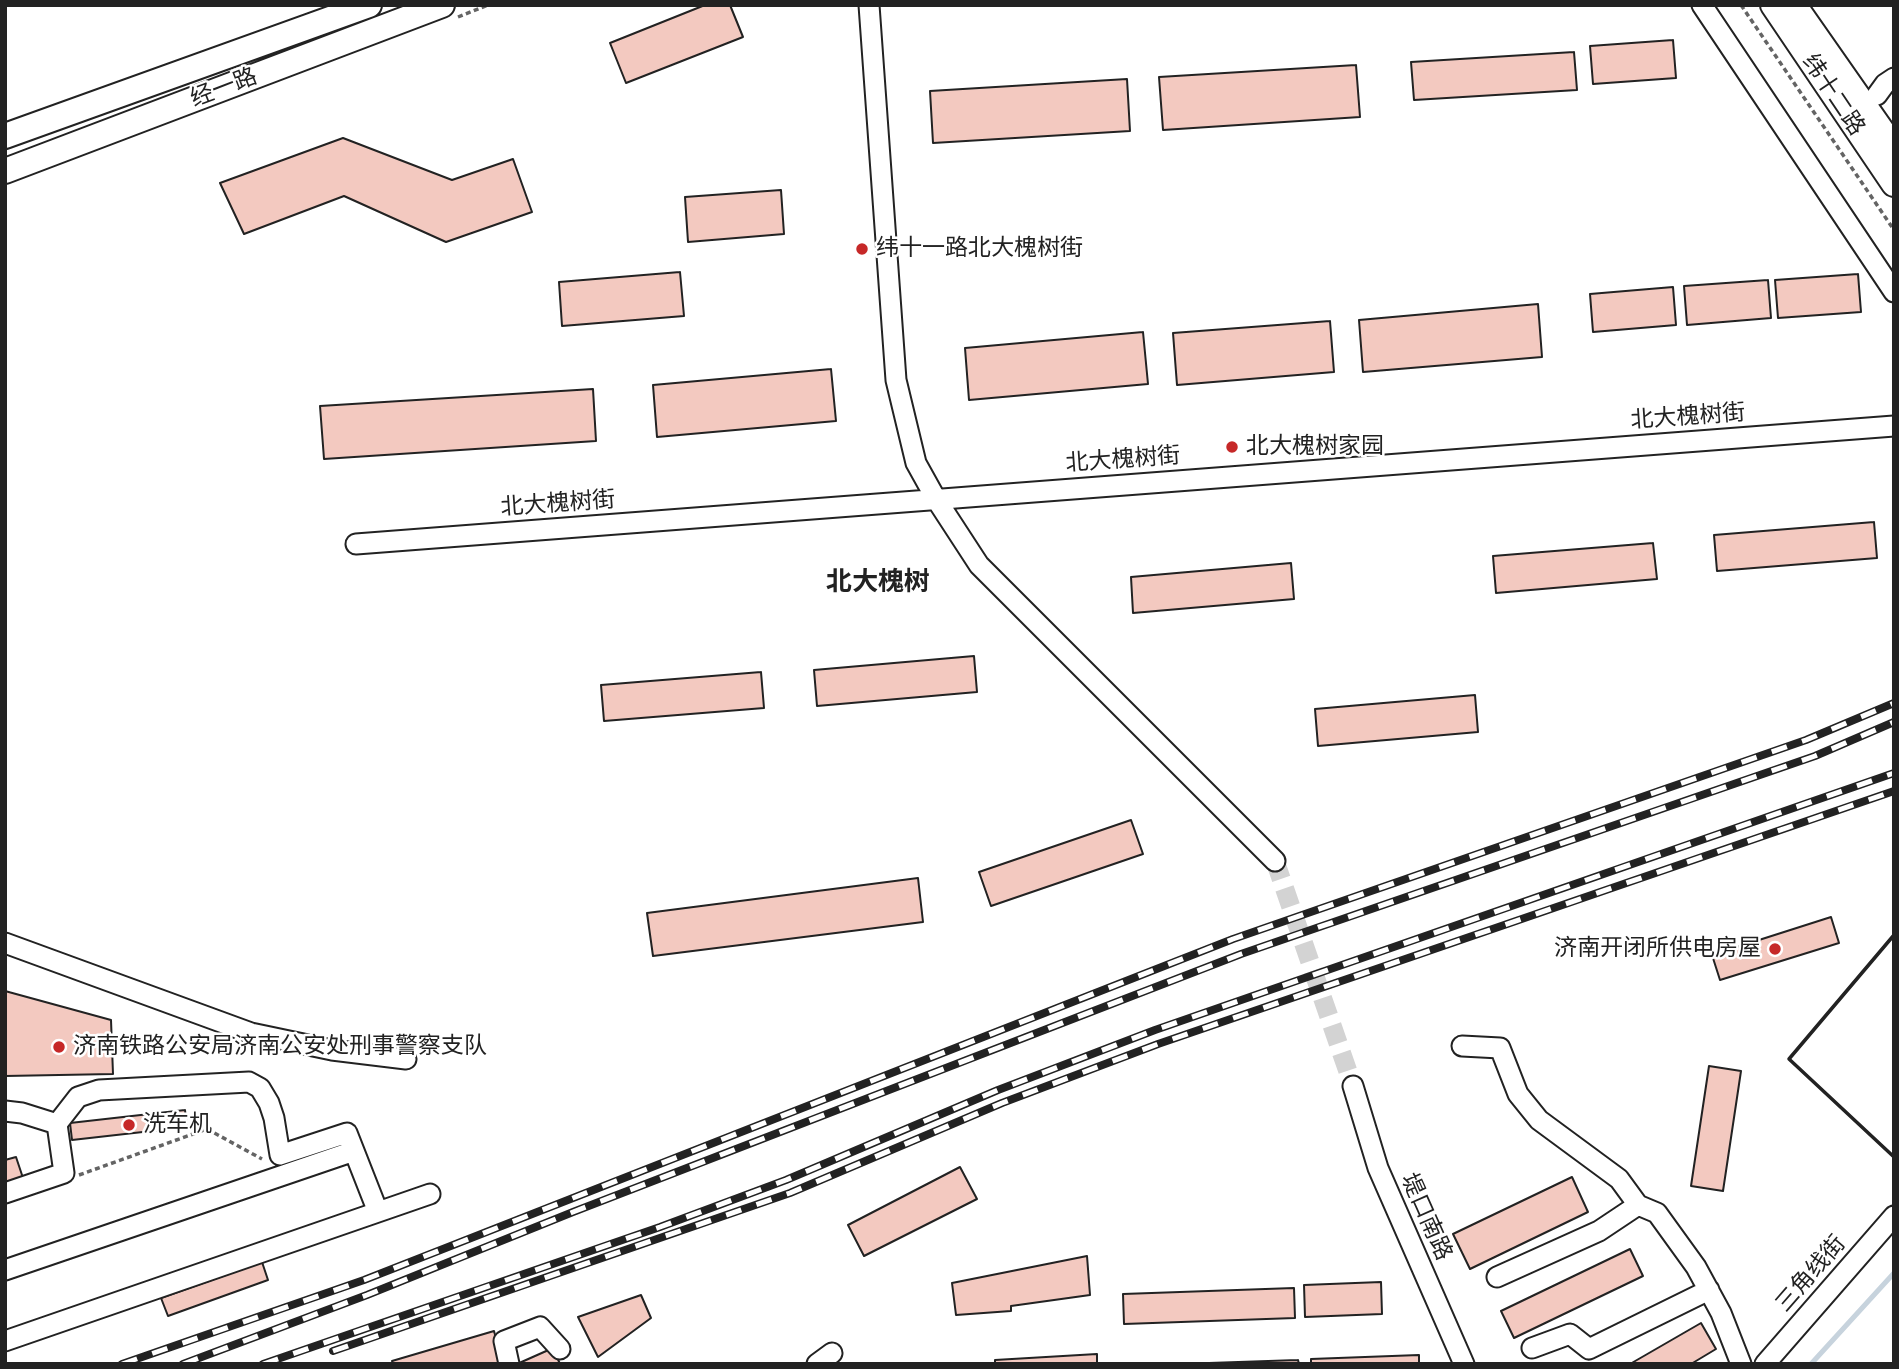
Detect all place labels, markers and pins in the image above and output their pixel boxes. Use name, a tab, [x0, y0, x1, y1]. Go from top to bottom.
place label: 纬十一路北大槐树街	[876, 235, 1083, 263]
marker: 纬十一路北大槐树街	[854, 241, 870, 257]
place label: 北大槐树家园	[1246, 433, 1384, 461]
marker: 北大槐树家园	[1224, 439, 1240, 455]
place label: 济南开闭所供电房屋	[1554, 935, 1761, 963]
marker: 济南开闭所供电房屋	[1767, 941, 1783, 957]
place label: 济南铁路公安局济南公安处刑事警察支队	[73, 1033, 487, 1061]
marker: 济南铁路公安局济南公安处刑事警察支队	[51, 1039, 67, 1055]
place label: 洗车机	[143, 1111, 212, 1139]
marker: 洗车机	[121, 1117, 137, 1133]

